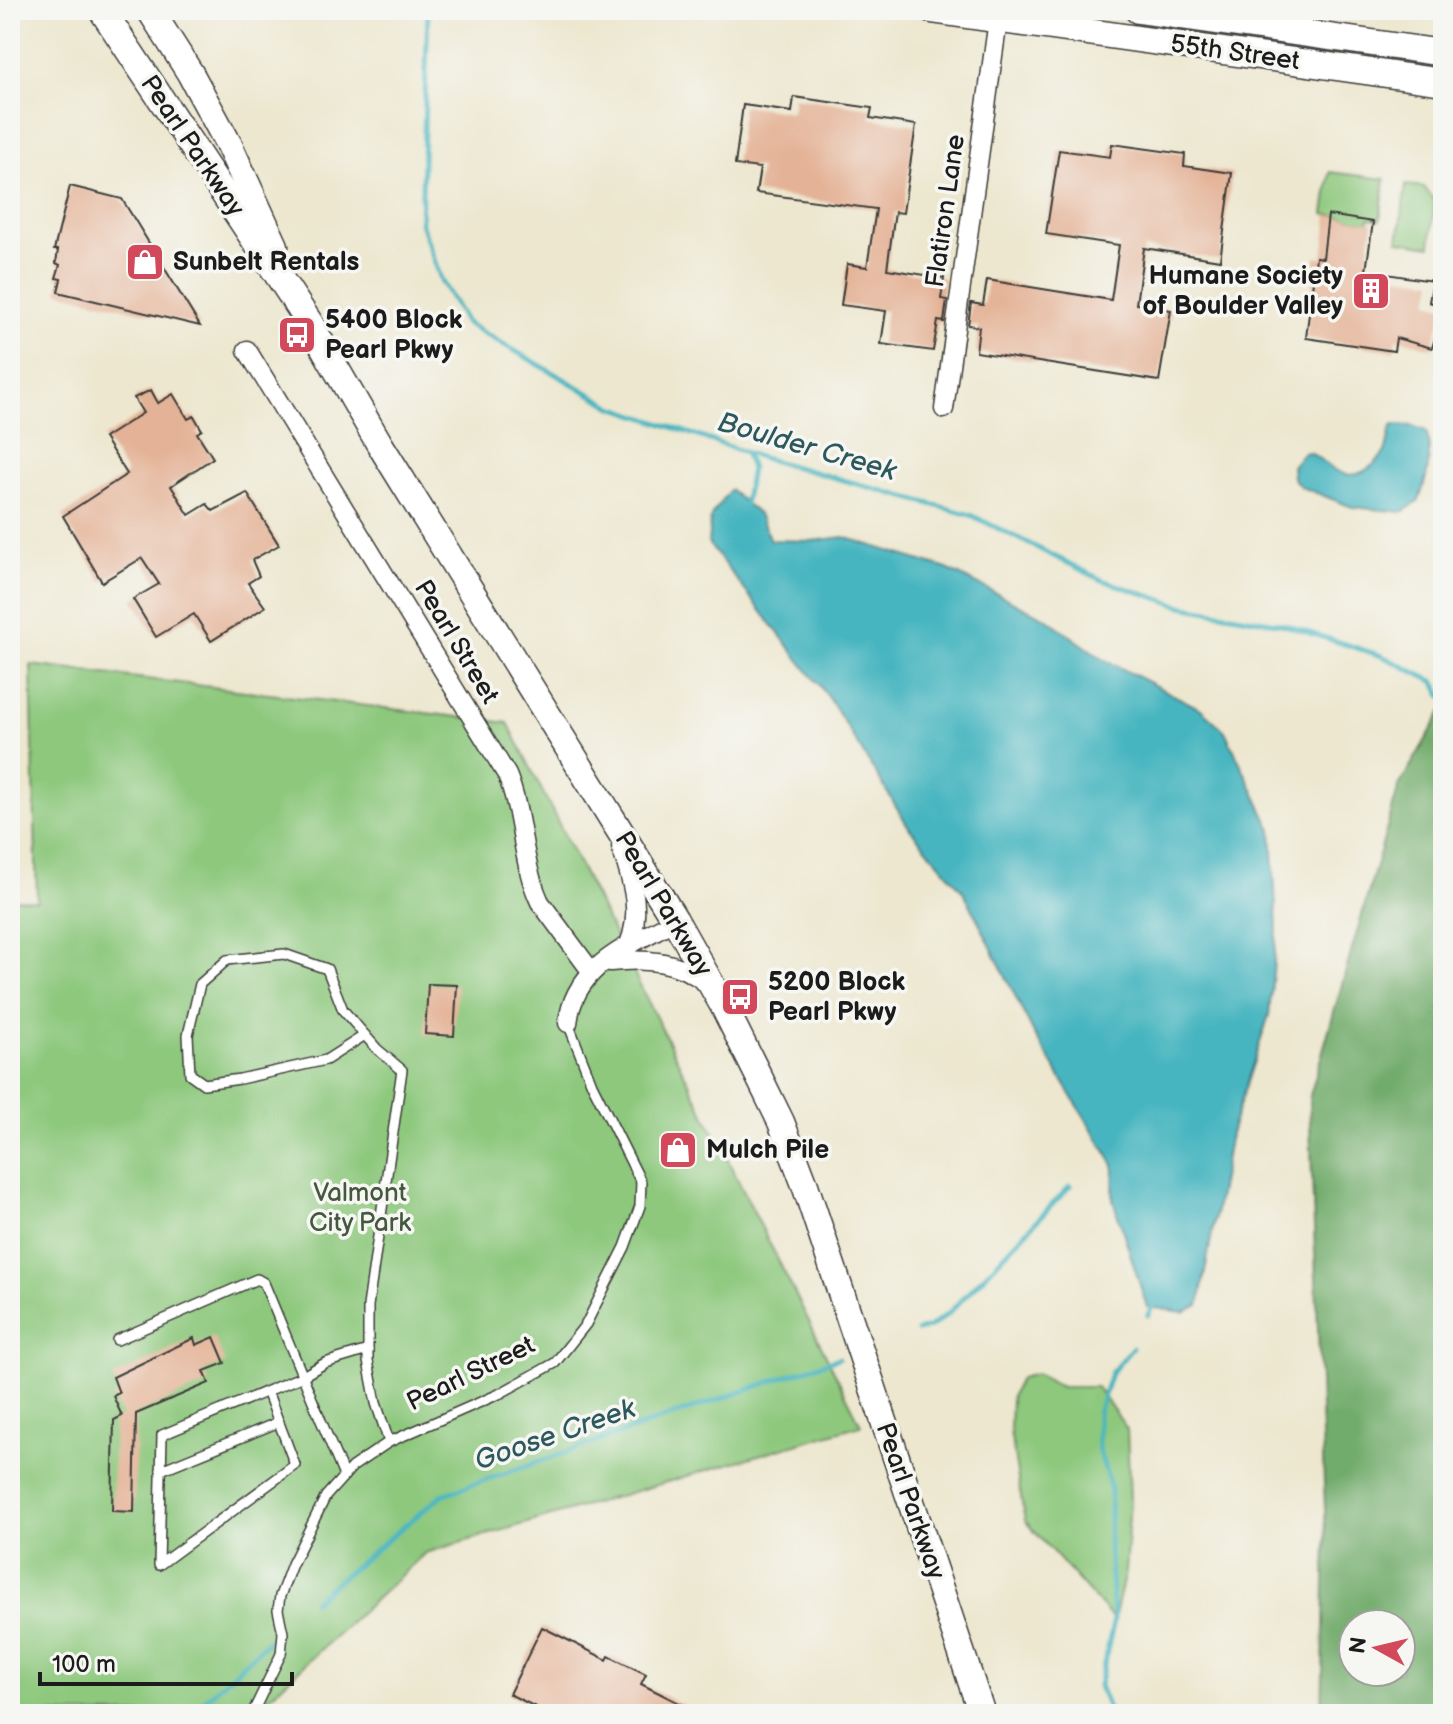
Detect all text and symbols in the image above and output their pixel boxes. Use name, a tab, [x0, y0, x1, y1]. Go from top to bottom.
street label: 55th Street	[1168, 29, 1302, 77]
street label: Pearl Parkway	[133, 70, 251, 223]
street label: Flatiron Lane	[920, 132, 972, 290]
shop icon: Sunbelt Rentals	[124, 241, 166, 283]
place label: Sunbelt Rentals	[173, 247, 359, 278]
place label: Humane Society of Boulder Valley	[1142, 261, 1343, 322]
building icon: Humane Society of Boulder Valley	[1350, 270, 1392, 312]
place label: 5400 Block Pearl Pkwy	[325, 305, 463, 366]
bus stop icon: 5400 Block Pearl Pkwy	[276, 314, 318, 356]
water label: Boulder Creek	[714, 406, 901, 489]
street label: Pearl Street	[407, 575, 505, 709]
street label: Pearl Parkway	[608, 826, 719, 982]
place label: 5200 Block Pearl Pkwy	[768, 967, 905, 1028]
bus stop icon: 5200 Block Pearl Pkwy	[719, 976, 761, 1018]
shop icon: Mulch Pile	[657, 1129, 699, 1171]
place label: Mulch Pile	[706, 1135, 829, 1166]
park label: Valmont City Park	[309, 1178, 411, 1239]
street label: Pearl Street	[402, 1330, 540, 1418]
water label: Goose Creek	[470, 1392, 641, 1478]
street label: Pearl Parkway	[869, 1419, 951, 1584]
north arrow	[1337, 1608, 1417, 1688]
text: N	[1344, 1635, 1373, 1655]
scale bar	[40, 1636, 292, 1686]
text: 100 m	[52, 1650, 116, 1679]

